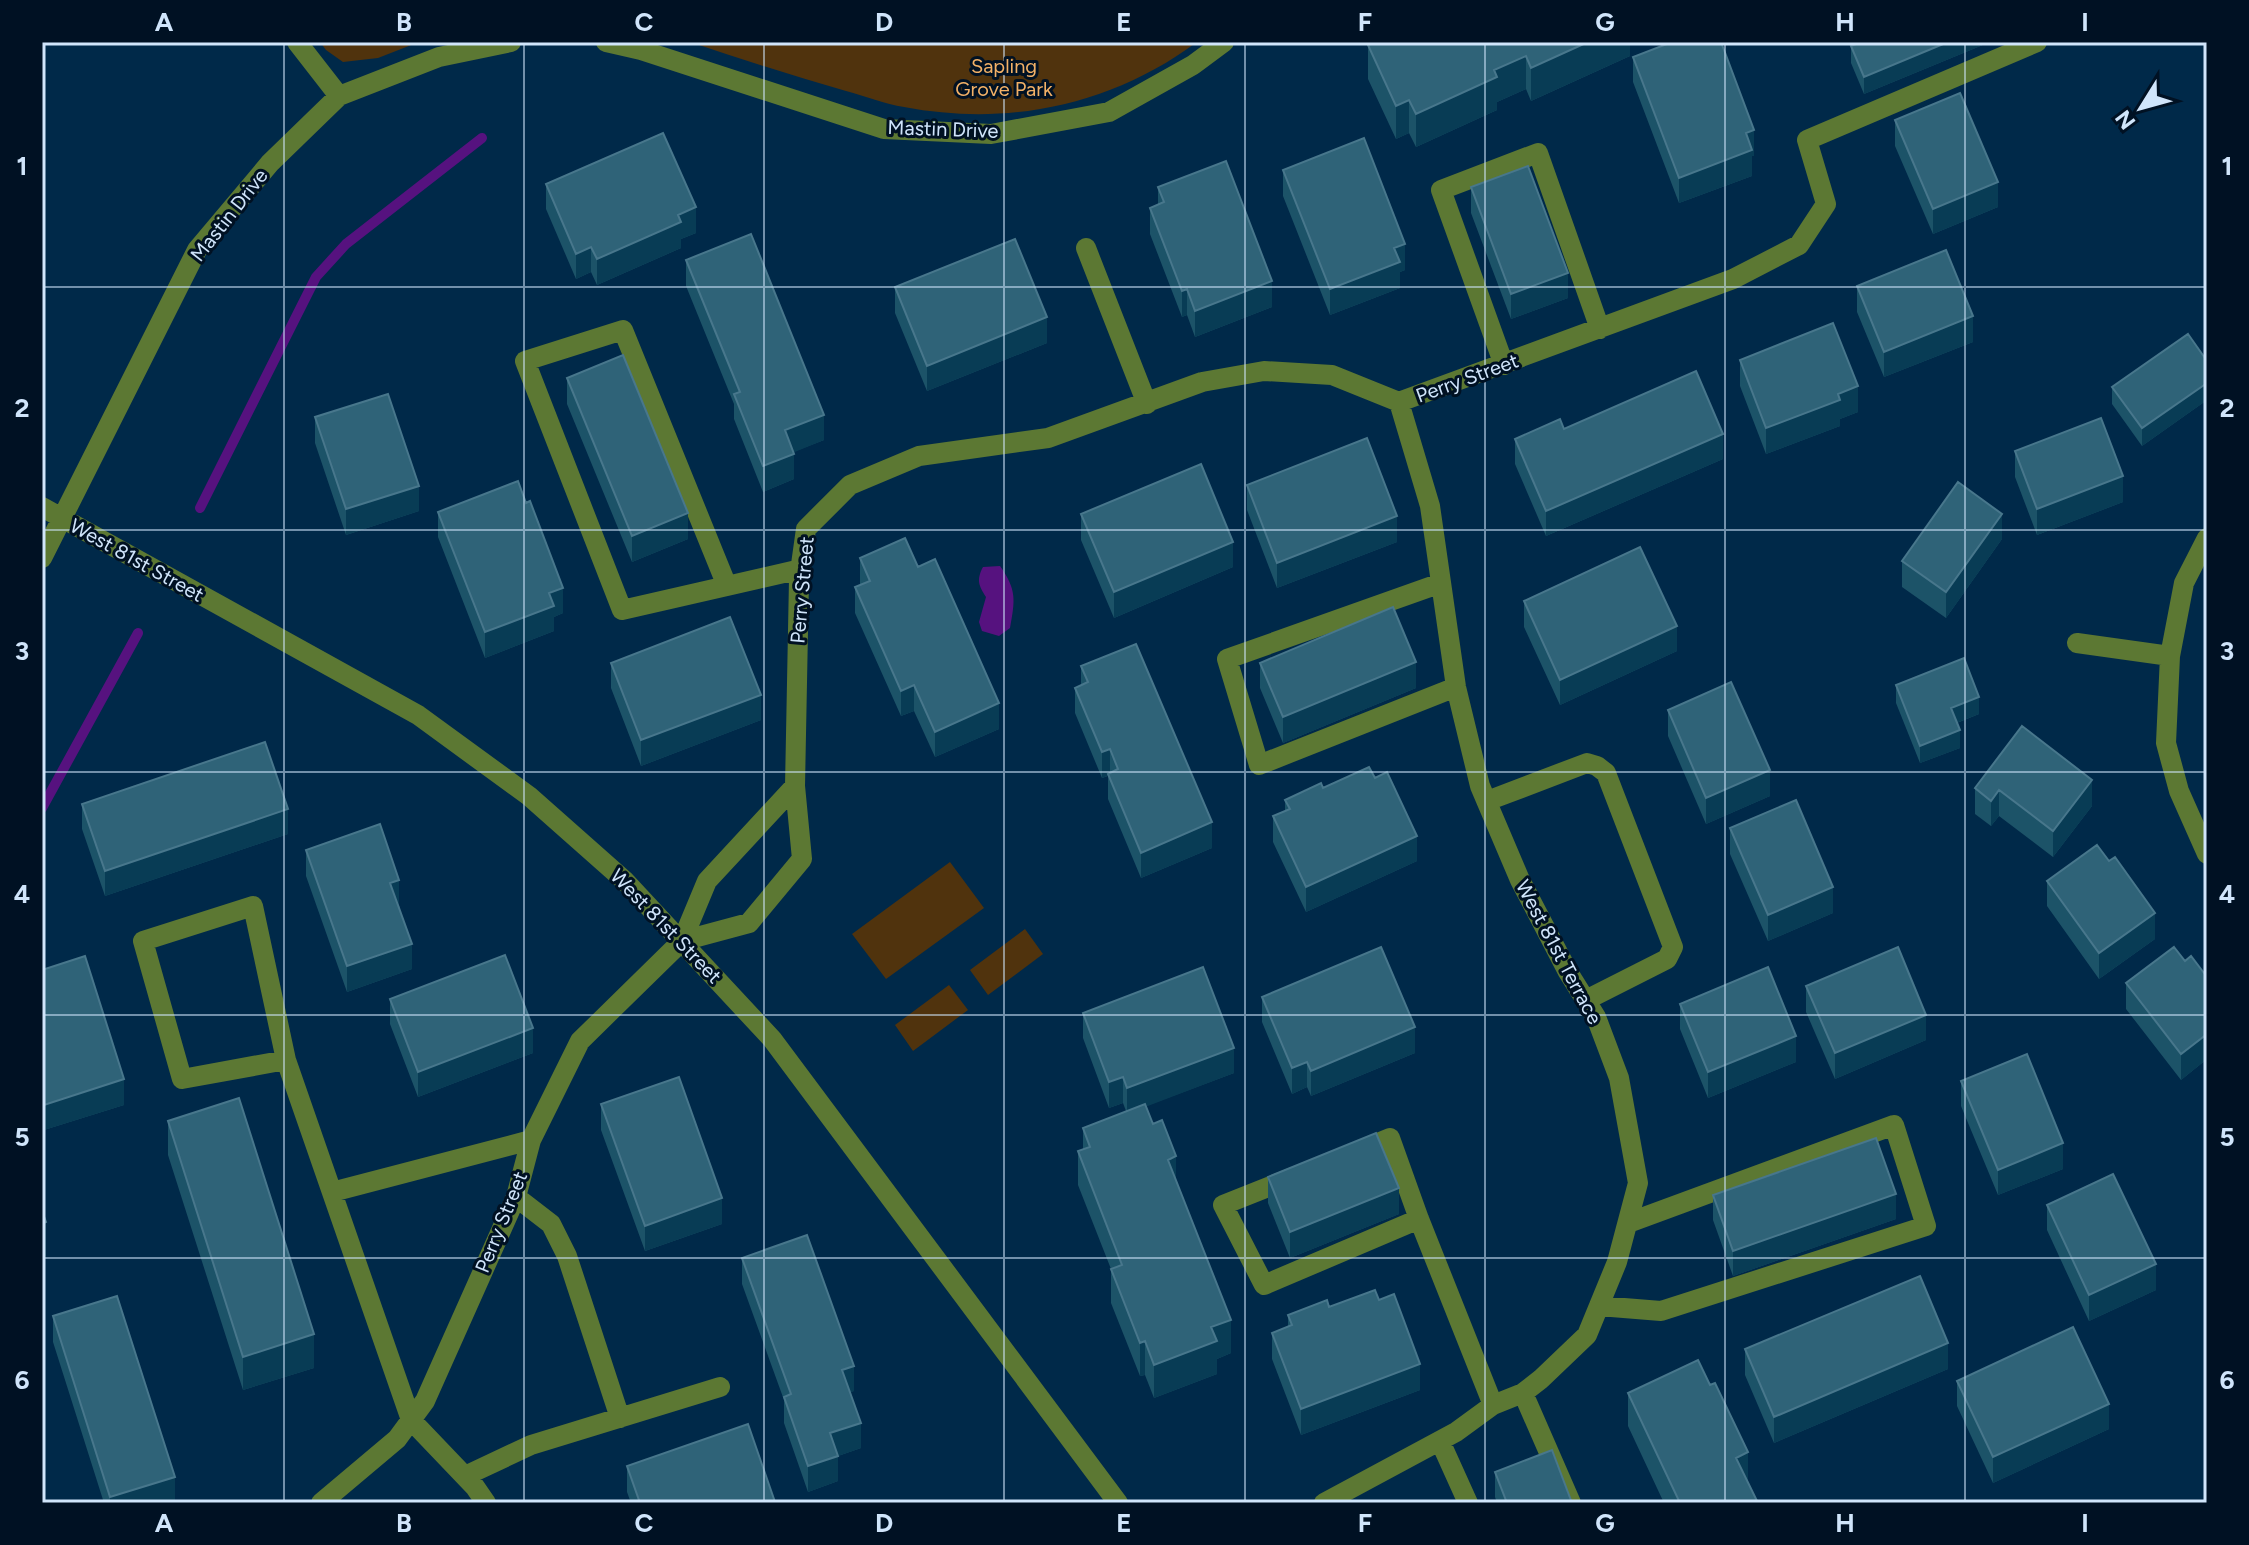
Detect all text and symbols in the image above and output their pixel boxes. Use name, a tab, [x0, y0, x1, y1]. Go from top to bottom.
text: A	[155, 6, 174, 38]
text: B	[396, 6, 412, 38]
text: C	[635, 6, 654, 38]
text: D	[875, 6, 893, 38]
text: E	[1116, 6, 1132, 38]
text: F	[1358, 6, 1372, 38]
text: G	[1595, 6, 1615, 38]
text: H	[1835, 6, 1855, 38]
text: I	[2081, 6, 2089, 38]
park label: Sapling Grove Park	[955, 54, 1053, 101]
north arrow	[2101, 68, 2181, 148]
text: N	[2110, 105, 2141, 135]
street label: Mastin Drive	[887, 115, 999, 143]
text: 1	[17, 150, 27, 182]
text: 1	[2222, 150, 2232, 182]
street label: Mastin Drive	[185, 164, 273, 266]
street label: Perry Street	[1412, 348, 1522, 408]
text: 2	[14, 392, 30, 424]
text: 2	[2219, 392, 2235, 424]
street label: West 81st Street	[66, 513, 208, 607]
street label: Perry Street	[785, 536, 819, 644]
text: 3	[15, 635, 29, 667]
text: 3	[2220, 635, 2234, 667]
street label: West 81st Street	[605, 864, 727, 988]
street label: West 81st Terrace	[1511, 876, 1607, 1028]
text: 4	[14, 878, 30, 910]
text: 4	[2219, 878, 2235, 910]
text: 5	[14, 1121, 30, 1153]
text: 5	[2219, 1121, 2235, 1153]
street label: Perry Street	[470, 1168, 532, 1276]
text: 6	[14, 1364, 30, 1396]
text: 6	[2219, 1364, 2235, 1396]
text: A	[155, 1507, 174, 1539]
text: B	[396, 1507, 412, 1539]
text: C	[635, 1507, 654, 1539]
text: D	[875, 1507, 893, 1539]
text: E	[1116, 1507, 1132, 1539]
text: F	[1358, 1507, 1372, 1539]
text: G	[1595, 1507, 1615, 1539]
text: H	[1835, 1507, 1855, 1539]
text: I	[2081, 1507, 2089, 1539]

